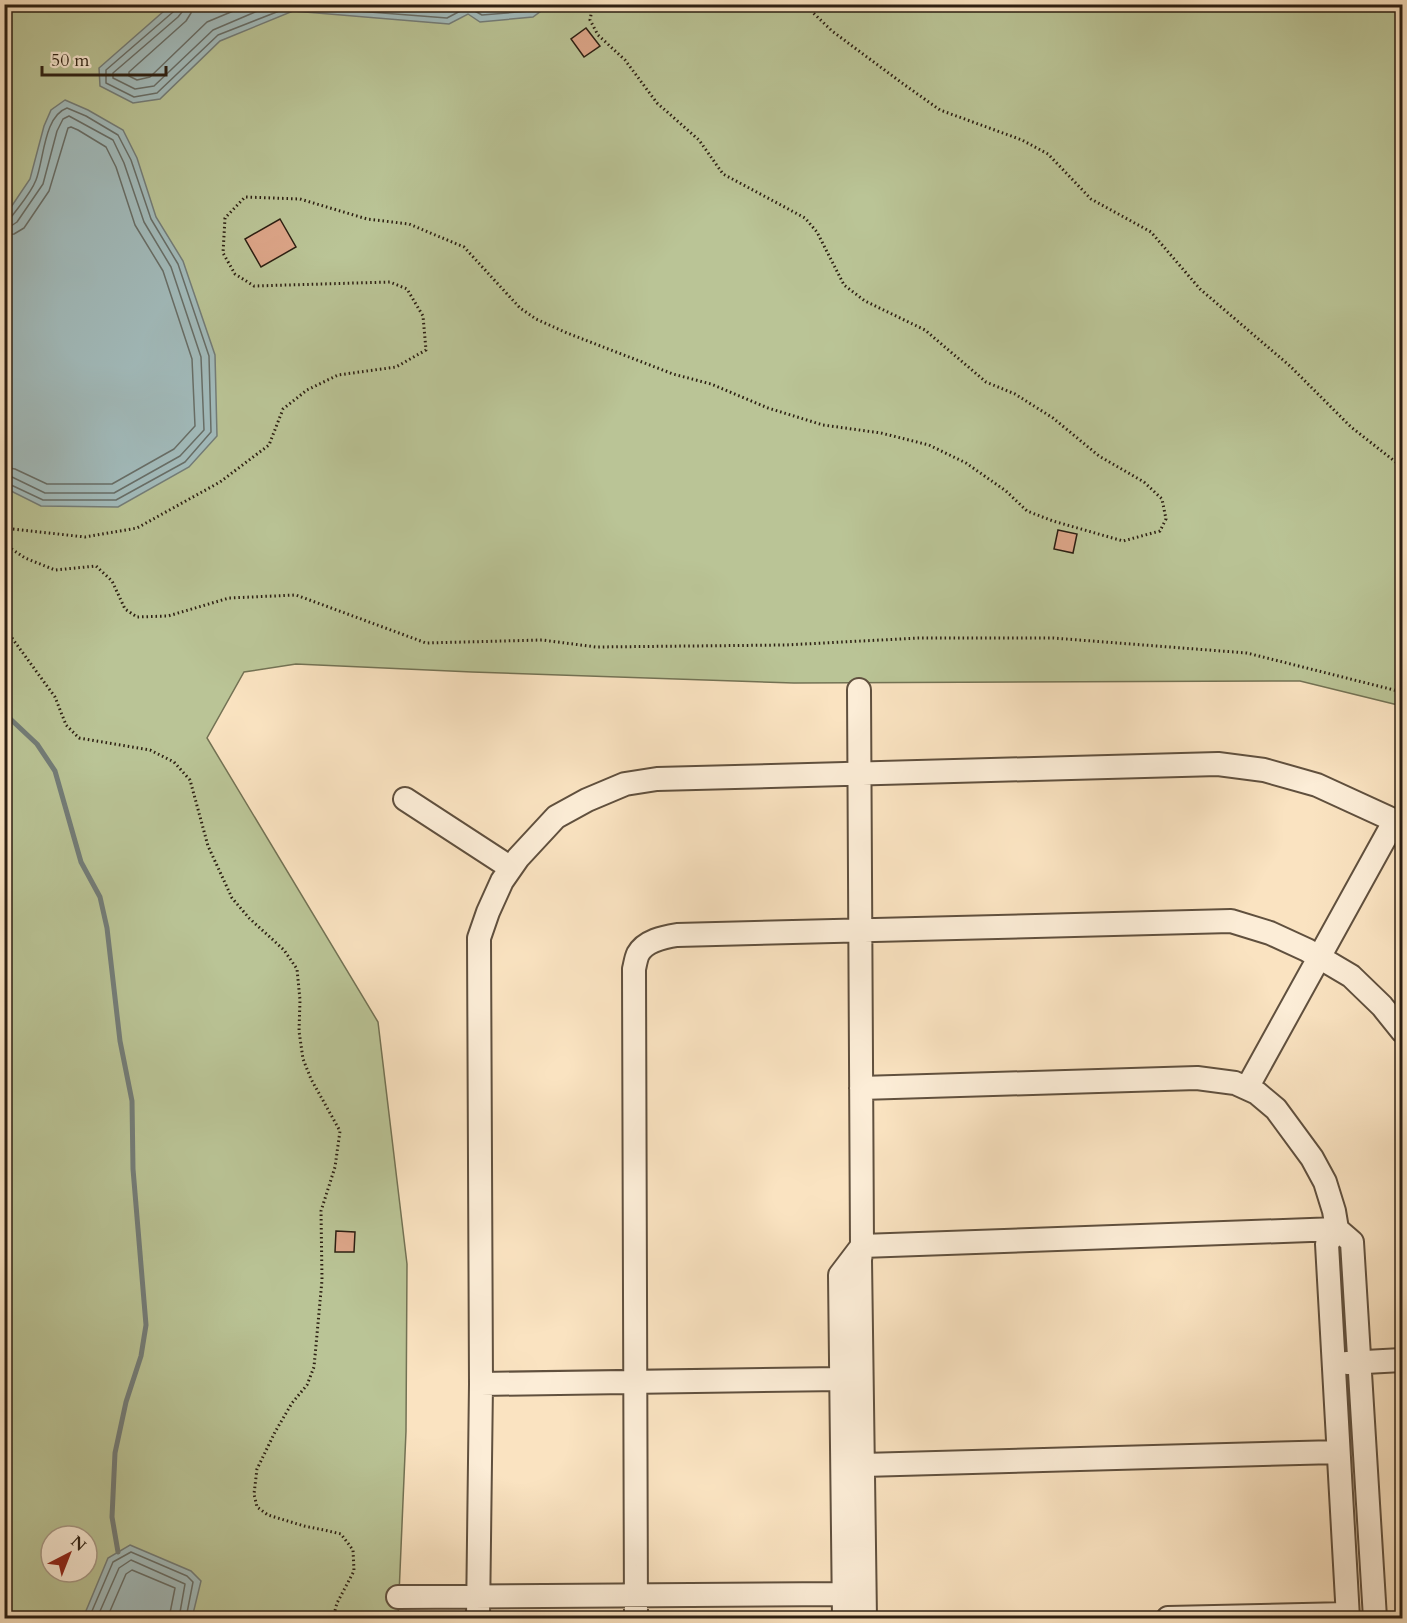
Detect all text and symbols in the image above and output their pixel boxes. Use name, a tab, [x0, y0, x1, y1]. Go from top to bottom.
scale bar	[42, 39, 166, 77]
text: 50 m	[51, 48, 90, 73]
north arrow	[39, 1524, 99, 1584]
text: N	[66, 1531, 91, 1556]

